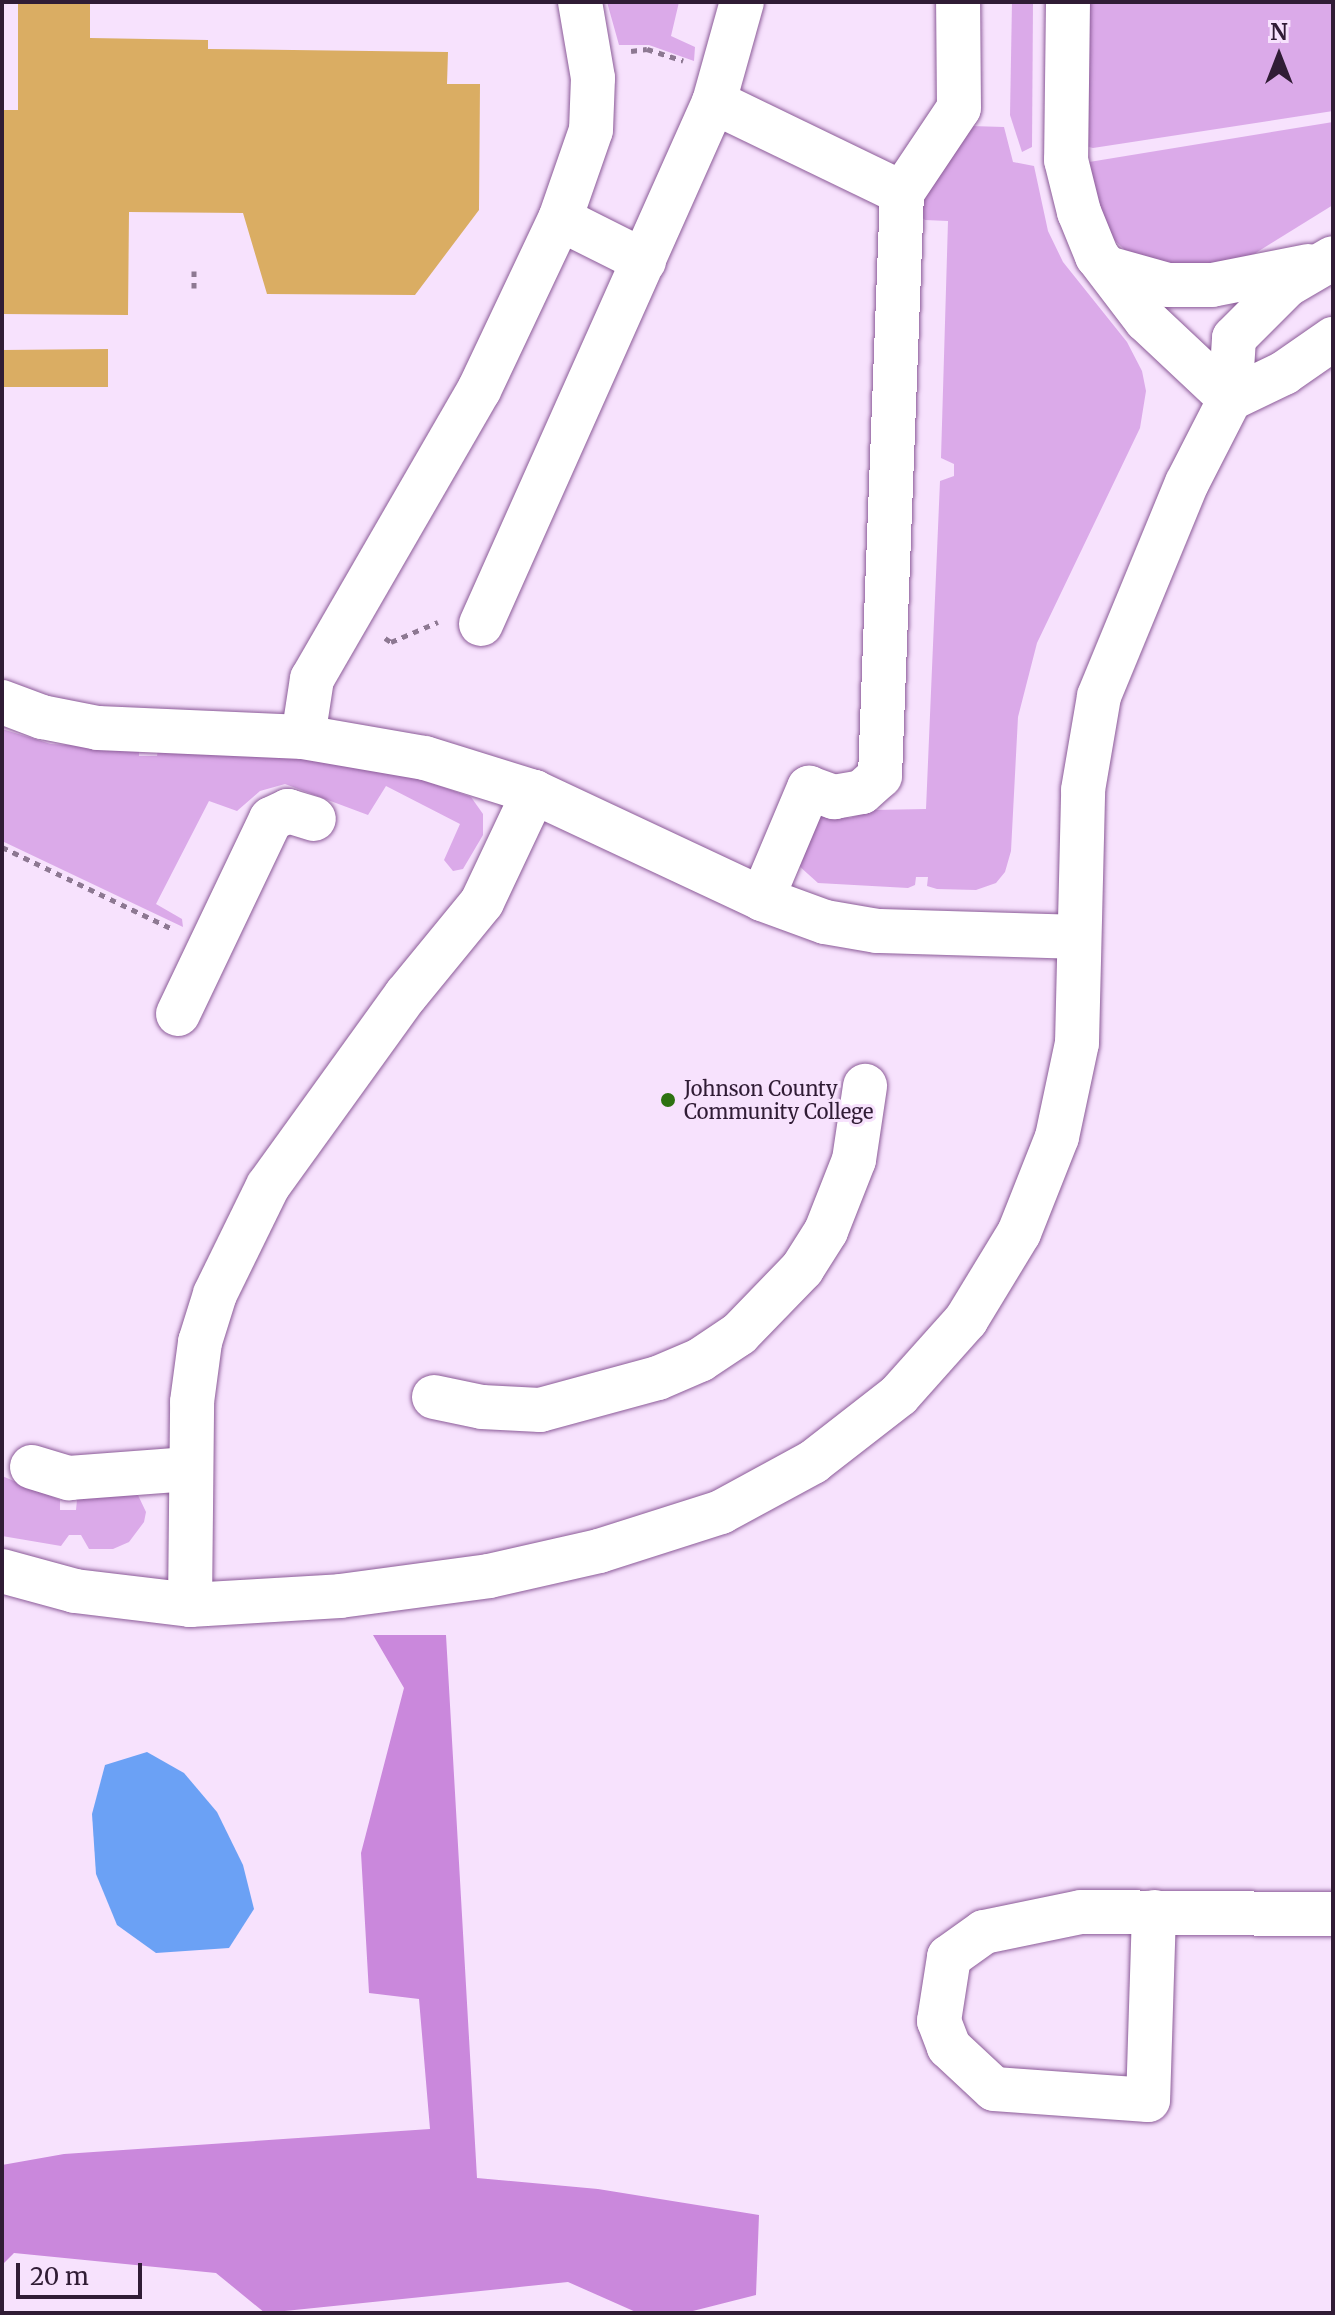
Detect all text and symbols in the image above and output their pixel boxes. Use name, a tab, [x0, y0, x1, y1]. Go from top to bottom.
north arrow	[1239, 16, 1319, 96]
text: N	[1270, 18, 1288, 46]
place label: Johnson County Community College	[684, 1076, 873, 1123]
marker: Johnson County Community College	[659, 1091, 677, 1109]
scale bar	[20, 2247, 146, 2297]
text: 20 m	[30, 2261, 89, 2292]

